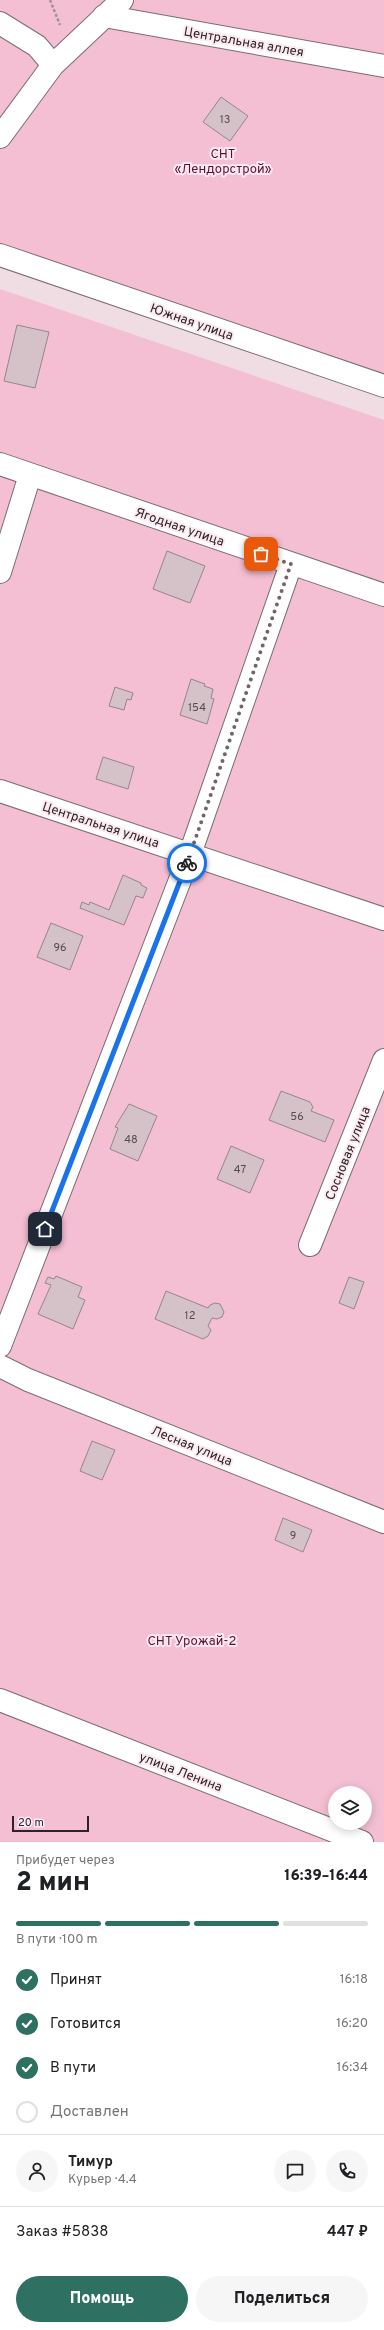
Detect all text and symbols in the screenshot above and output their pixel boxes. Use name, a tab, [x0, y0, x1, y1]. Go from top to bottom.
street label: Центральная аллея	[182, 25, 305, 61]
house number: 13	[220, 113, 230, 127]
park label: СНТ «Лендорстрой»	[175, 147, 272, 178]
street label: Южная улица	[148, 301, 235, 345]
street label: Ягодная улица	[133, 505, 226, 551]
pin	[244, 537, 278, 571]
icon: bag	[250, 543, 272, 565]
house number: 154	[188, 701, 206, 715]
street label: Центральная улица	[40, 799, 161, 852]
courier	[167, 843, 207, 883]
icon: bike	[176, 852, 198, 874]
house number: 96	[53, 941, 67, 955]
street label: Сосновая улица	[323, 1105, 375, 1203]
house number: 56	[290, 1110, 304, 1124]
house number: 48	[124, 1133, 138, 1147]
house number: 47	[234, 1163, 246, 1177]
pin	[28, 1212, 62, 1246]
icon: home	[34, 1218, 56, 1240]
house number: 12	[185, 1309, 195, 1323]
street label: Лесная улица	[148, 1423, 234, 1470]
house number: 9	[290, 1529, 296, 1543]
park label: СНТ Урожай-2	[148, 1634, 236, 1650]
street label: улица Ленина	[136, 1750, 224, 1796]
map controls	[328, 1786, 372, 1830]
button: layers	[328, 1786, 372, 1830]
scale bar	[12, 1814, 89, 1833]
text: 20 m	[18, 1816, 44, 1830]
text: Прибудет через	[16, 1853, 115, 1869]
text: 2 мин	[16, 1867, 90, 1900]
text: 16:39–16:44	[284, 1867, 368, 1886]
text: В пути · 100 m	[16, 1932, 98, 1948]
icon: check	[16, 1969, 38, 1991]
text: Принят	[50, 1971, 102, 1990]
text: 16:18	[340, 1972, 368, 1988]
icon: check	[16, 2013, 38, 2035]
text: Готовится	[50, 2015, 121, 2034]
text: 16:20	[336, 2016, 368, 2032]
icon: check	[16, 2057, 38, 2079]
text: В пути	[50, 2059, 96, 2078]
text: 16:34	[337, 2060, 368, 2076]
text: Доставлен	[50, 2103, 129, 2122]
button: person	[16, 2150, 58, 2192]
button: chat	[274, 2150, 316, 2192]
button: phone	[326, 2150, 368, 2192]
text: Тимур	[68, 2153, 113, 2172]
text: Курьер · 4.4	[68, 2172, 137, 2188]
text: Заказ #5838	[16, 2223, 108, 2242]
text: 447 ₽	[327, 2223, 368, 2242]
button: Помощь	[16, 2276, 188, 2322]
button: Поделиться	[196, 2276, 368, 2322]

